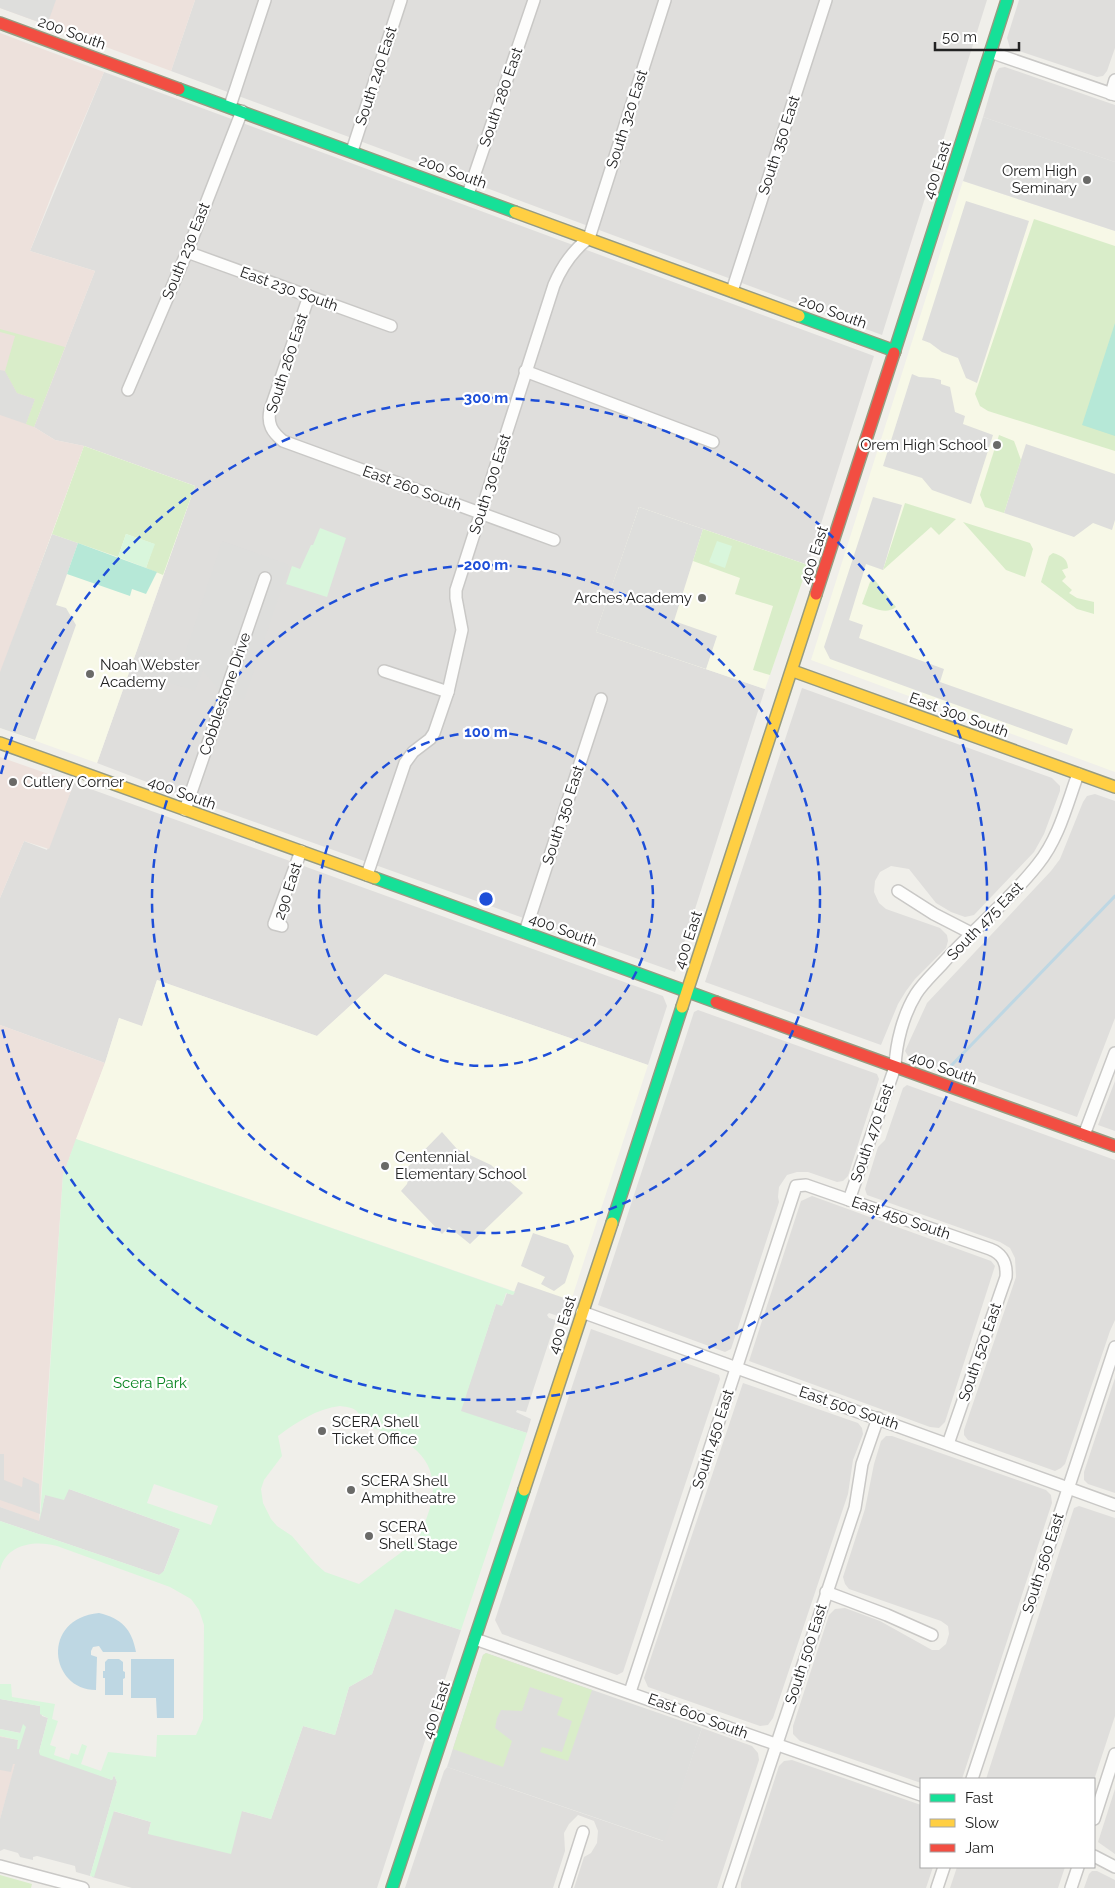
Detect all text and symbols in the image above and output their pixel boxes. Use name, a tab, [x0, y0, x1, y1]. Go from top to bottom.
street label: 200 South	[36, 12, 108, 54]
scale bar	[935, 20, 1019, 52]
street label: South 240 East	[352, 24, 400, 128]
text: 50 m	[942, 28, 977, 46]
street label: South 280 East	[476, 45, 526, 149]
street label: South 320 East	[603, 67, 651, 171]
street label: South 350 East	[754, 93, 804, 197]
street label: 400 East	[919, 139, 955, 201]
street label: 200 South	[417, 151, 489, 193]
place label: Orem High Seminary	[1002, 162, 1077, 197]
marker: Orem High Seminary	[1081, 174, 1093, 186]
street label: South 230 East	[158, 200, 214, 302]
street label: East 230 South	[238, 263, 340, 315]
street label: 200 South	[797, 291, 869, 333]
street label: South 260 East	[262, 311, 312, 415]
text: 300 m	[464, 389, 508, 407]
street label: South 300 East	[465, 432, 515, 536]
place label: Orem High School	[860, 436, 988, 454]
marker: Orem High School	[991, 439, 1003, 451]
street label: East 260 South	[360, 462, 464, 514]
street label: 400 East	[796, 524, 832, 586]
text: 200 m	[464, 556, 508, 574]
place label: Arches Academy	[574, 589, 692, 607]
marker: Arches Academy	[696, 592, 708, 604]
street label: Cobblestone Drive	[196, 630, 255, 758]
place label: Noah Webster Academy	[100, 656, 200, 691]
marker: Noah Webster Academy	[84, 668, 96, 680]
street label: East 300 South	[907, 689, 1011, 741]
text: 100 m	[464, 723, 508, 741]
street label: South 350 East	[538, 763, 588, 867]
street label: 400 South	[146, 772, 218, 814]
place label: Cutlery Corner	[23, 773, 125, 791]
marker: Cutlery Corner	[7, 776, 19, 788]
street label: 290 East	[270, 860, 306, 922]
street label: South 475 East	[943, 878, 1027, 964]
centre of rings	[477, 890, 495, 908]
street label: 400 South	[527, 909, 599, 951]
street label: 400 East	[670, 909, 706, 971]
street label: 400 South	[907, 1047, 979, 1089]
street label: South 470 East	[847, 1081, 897, 1185]
place label: Centennial Elementary School	[395, 1148, 527, 1183]
marker: Centennial Elementary School	[379, 1160, 391, 1172]
street label: East 450 South	[849, 1193, 953, 1243]
street label: 400 East	[544, 1294, 580, 1356]
street label: South 520 East	[955, 1300, 1005, 1404]
park label: Scera Park	[113, 1374, 187, 1392]
street label: East 500 South	[797, 1382, 901, 1434]
street label: South 450 East	[688, 1387, 738, 1491]
place label: SCERA Shell Ticket Office	[332, 1413, 420, 1448]
marker: SCERA Shell Ticket Office	[316, 1425, 328, 1437]
place label: SCERA Shell Amphitheatre	[361, 1472, 456, 1507]
marker: SCERA Shell Amphitheatre	[345, 1484, 357, 1496]
street label: South 560 East	[1018, 1511, 1068, 1615]
place label: SCERA Shell Stage	[379, 1518, 458, 1553]
marker: SCERA Shell Stage	[363, 1530, 375, 1542]
street label: South 500 East	[781, 1602, 831, 1706]
street label: 400 East	[418, 1679, 454, 1741]
street label: East 600 South	[645, 1690, 751, 1742]
legend	[920, 1778, 1095, 1868]
text: Fast	[965, 1789, 993, 1807]
text: Slow	[965, 1814, 999, 1832]
text: Jam	[965, 1839, 994, 1857]

